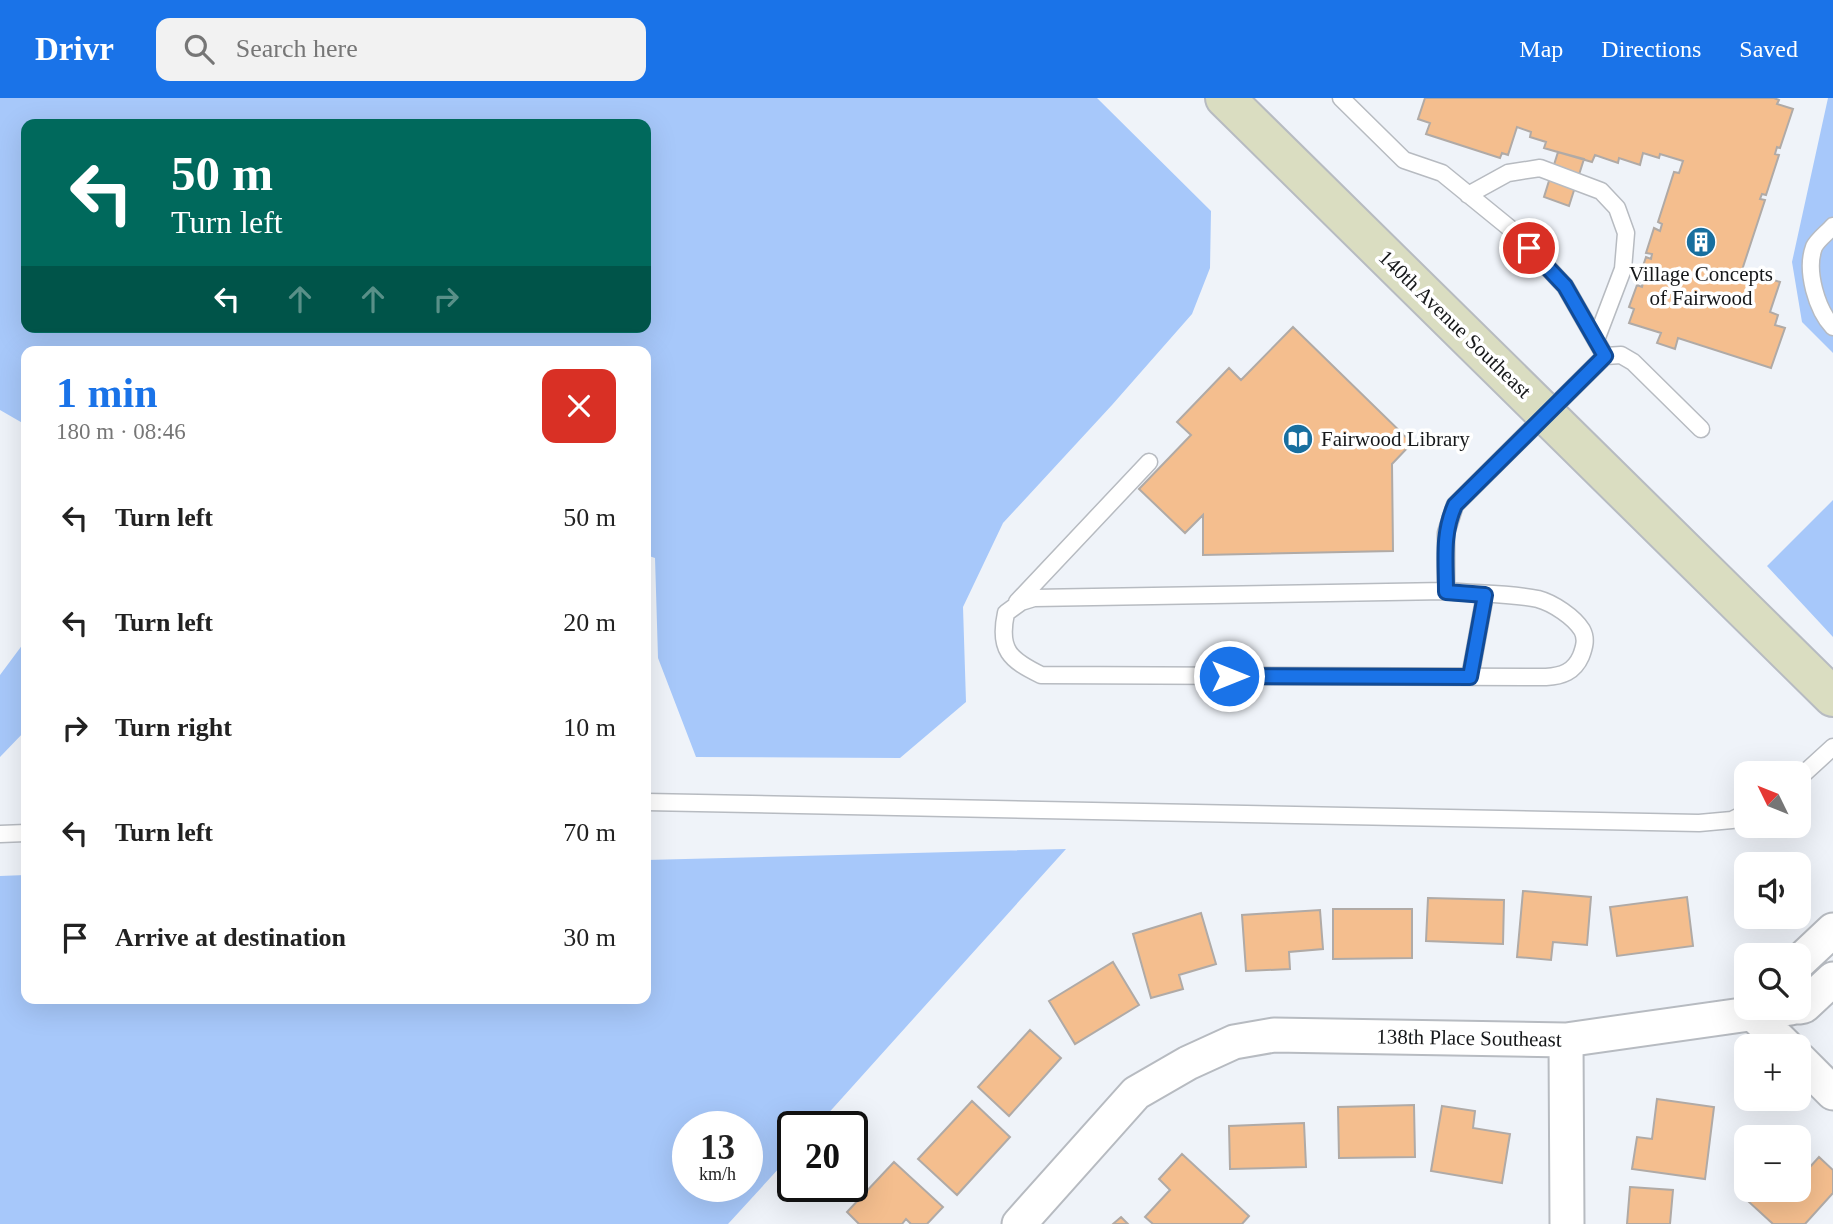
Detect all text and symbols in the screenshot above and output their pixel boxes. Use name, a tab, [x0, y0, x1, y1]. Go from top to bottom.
search box	[156, 18, 646, 81]
icon: search	[180, 30, 218, 68]
text: Drivr	[35, 31, 114, 67]
text: Search here	[236, 34, 358, 63]
text: Map	[1519, 36, 1563, 62]
text: Directions	[1601, 36, 1701, 62]
text: Saved	[1739, 36, 1798, 62]
text: 50 m	[171, 146, 273, 201]
icon: left	[56, 147, 147, 238]
text: Turn left	[171, 204, 283, 240]
pin	[1499, 218, 1559, 278]
building icon: Village Concepts of Fairwood	[1684, 225, 1718, 259]
icon: arrive	[1510, 229, 1548, 267]
street label: 140th Avenue Southeast	[1374, 245, 1536, 403]
place label: Village Concepts of Fairwood	[1629, 262, 1773, 310]
icon: left	[208, 280, 246, 318]
icon: ahead	[281, 280, 319, 318]
icon: ahead	[354, 280, 392, 318]
icon: right	[427, 280, 465, 318]
button: close	[542, 369, 616, 443]
text: 1 min	[56, 370, 158, 416]
text: 180 m · 08:46	[56, 419, 186, 444]
library icon: Fairwood Library	[1281, 422, 1315, 456]
place label: Fairwood Library	[1321, 427, 1470, 451]
icon: left	[56, 499, 94, 537]
text: Turn left	[115, 503, 213, 532]
text: 50 m	[563, 503, 616, 532]
icon: left	[56, 604, 94, 642]
text: Turn left	[115, 608, 213, 637]
text: 20 m	[563, 608, 616, 637]
position arrow	[1192, 639, 1266, 713]
icon: right	[56, 709, 94, 747]
text: Turn right	[115, 713, 232, 742]
text: 10 m	[563, 713, 616, 742]
north arrow	[1734, 761, 1811, 838]
map controls	[1734, 761, 1811, 1202]
icon: left	[56, 814, 94, 852]
text: Turn left	[115, 818, 213, 847]
text: 70 m	[563, 818, 616, 847]
button: sound	[1734, 852, 1811, 929]
icon: arrive	[56, 919, 94, 957]
text: Arrive at destination	[115, 923, 346, 952]
text: 30 m	[563, 923, 616, 952]
button: search	[1734, 943, 1811, 1020]
street label: 138th Place Southeast	[1376, 1024, 1562, 1052]
button: +	[1734, 1034, 1811, 1111]
speed limit sign: 20	[777, 1111, 868, 1202]
button: −	[1734, 1125, 1811, 1202]
text: 13	[700, 1128, 735, 1167]
text: km/h	[699, 1164, 736, 1184]

